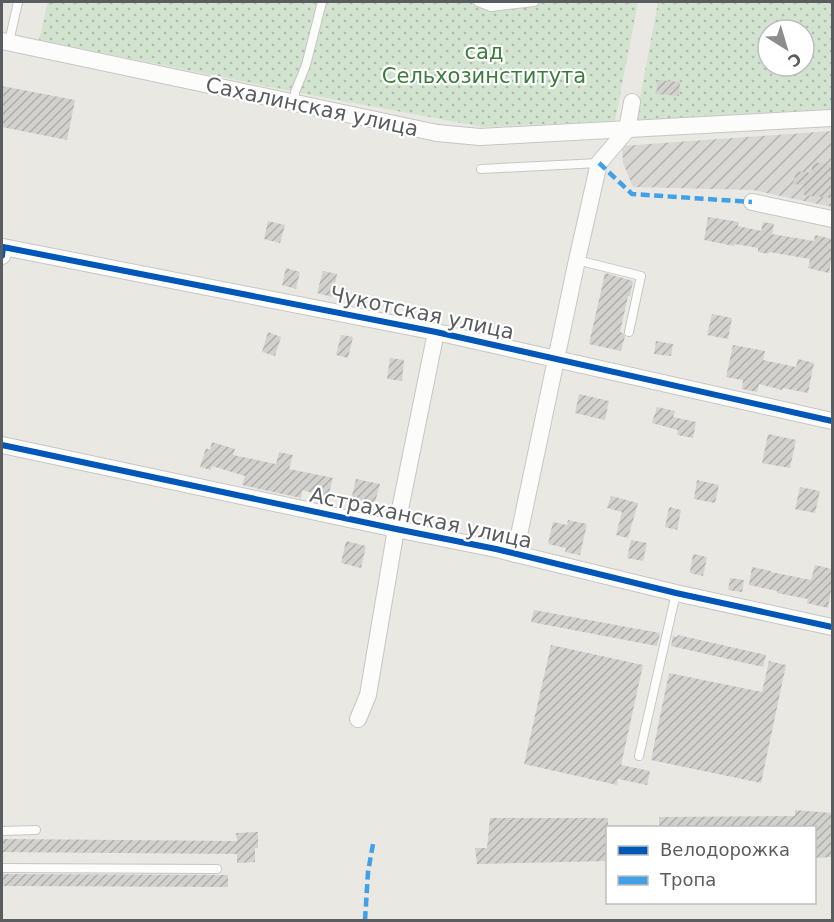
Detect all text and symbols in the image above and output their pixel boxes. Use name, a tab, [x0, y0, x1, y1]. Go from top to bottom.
north arrow	[756, 18, 816, 78]
park label: сад Сельхозинститута	[382, 40, 586, 88]
text: С	[784, 48, 805, 71]
street label: Сахалинская улица	[204, 73, 420, 141]
street label: Чукотская улица	[328, 282, 516, 344]
street label: Астраханская улица	[308, 483, 534, 553]
legend	[606, 826, 816, 904]
text: Велодорожка	[660, 839, 790, 860]
text: Тропа	[659, 869, 716, 890]

